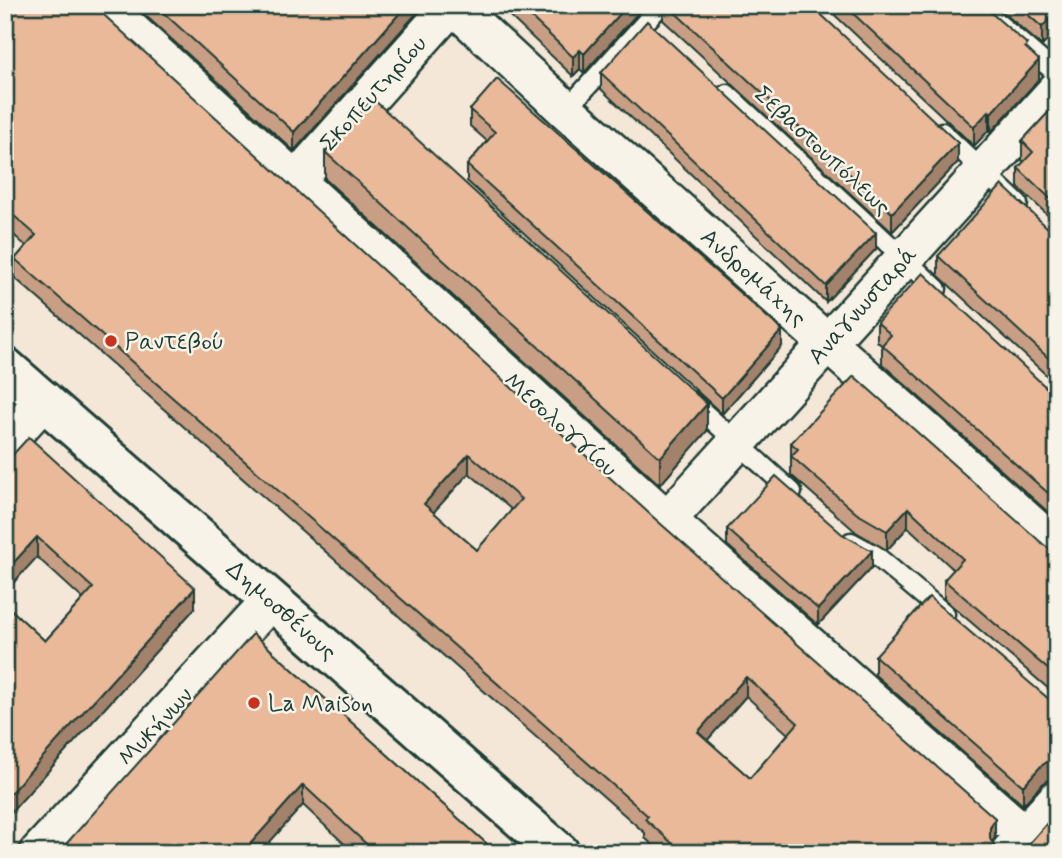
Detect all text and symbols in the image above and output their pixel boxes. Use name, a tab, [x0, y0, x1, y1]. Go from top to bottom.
street label: Σκοπευτηρίου	[314, 29, 434, 158]
street label: Σεβαστουπόλεως	[747, 80, 897, 223]
street label: Ανδρομάχης	[693, 222, 813, 334]
street label: Αναγνωσταρά	[802, 240, 925, 372]
place label: Ραντεβού	[125, 327, 224, 358]
marker: Ραντεβού	[103, 333, 119, 349]
street label: Μεσολογγίου	[497, 366, 624, 485]
street label: Δημοσθένους	[219, 554, 344, 668]
street label: Μυκήνων	[112, 681, 200, 773]
place label: La Maison	[268, 689, 373, 720]
marker: La Maison	[246, 695, 262, 711]

